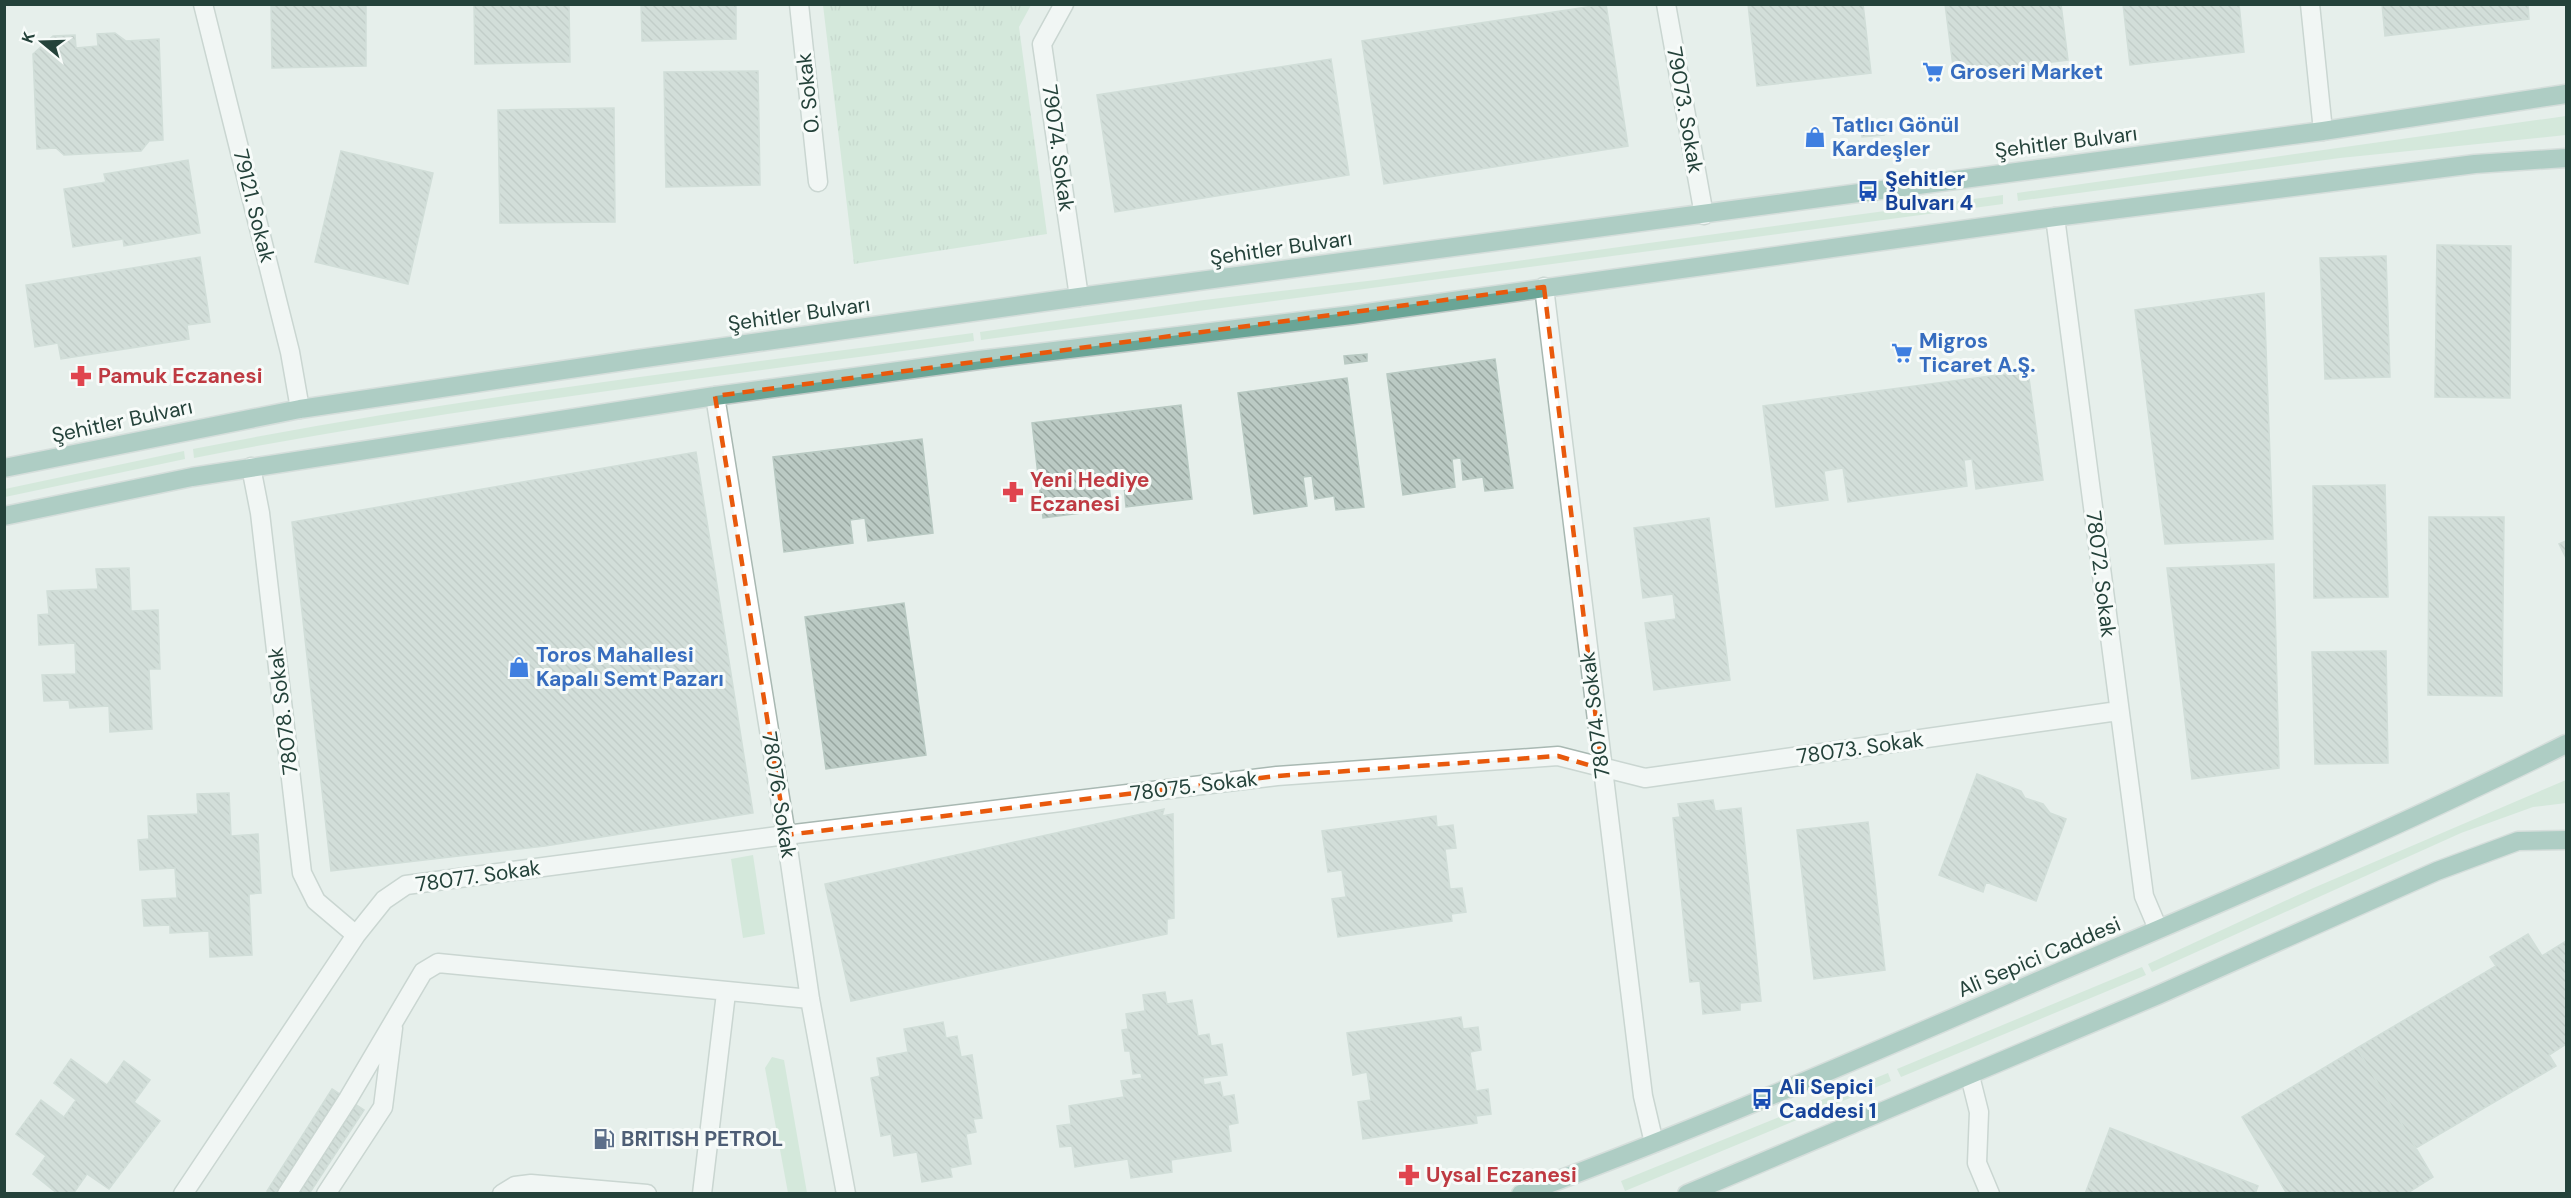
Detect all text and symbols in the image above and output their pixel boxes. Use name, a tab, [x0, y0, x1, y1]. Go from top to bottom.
north arrow	[12, 12, 72, 72]
text: K	[17, 28, 40, 46]
street label: 79073. Sokak	[1660, 45, 1710, 176]
street label: 0. Sokak	[790, 51, 826, 134]
place label: Groseri Market	[1950, 58, 2103, 86]
supermarket icon: Groseri Market	[1921, 60, 1945, 84]
street label: 79074. Sokak	[1035, 83, 1081, 213]
place label: Tatlıcı Gönül Kardeşler	[1832, 111, 1959, 163]
street label: Şehitler Bulvarı	[1993, 119, 2139, 165]
shop icon: Tatlıcı Gönül Kardeşler	[1803, 125, 1827, 149]
street label: 79121. Sokak	[226, 147, 282, 266]
place label: Şehitler Bulvarı 4	[1885, 165, 1973, 217]
bus stop icon: Şehitler Bulvarı 4	[1856, 179, 1880, 203]
street label: Şehitler Bulvarı	[1208, 224, 1354, 272]
street label: Şehitler Bulvarı	[726, 290, 872, 338]
place label: Migros Ticaret A.Ş.	[1919, 327, 2035, 379]
supermarket icon: Migros Ticaret A.Ş.	[1890, 341, 1914, 365]
place label: Pamuk Eczanesi	[98, 362, 262, 390]
pharmacy icon: Pamuk Eczanesi	[69, 364, 93, 388]
street label: Şehitler Bulvarı	[49, 392, 195, 450]
place label: Yeni Hediye Eczanesi	[1030, 466, 1149, 518]
pharmacy icon: Yeni Hediye Eczanesi	[1001, 480, 1025, 504]
street label: 78072. Sokak	[2079, 509, 2123, 639]
place label: Toros Mahallesi Kapalı Semt Pazarı	[536, 641, 724, 693]
street label: 78078. Sokak	[261, 645, 305, 776]
street label: 78074. Sokak	[1573, 650, 1617, 780]
shop icon: Toros Mahallesi Kapalı Semt Pazarı	[507, 655, 531, 679]
street label: 78073. Sokak	[1795, 725, 1926, 771]
street label: 78076. Sokak	[755, 730, 803, 861]
street label: 78075. Sokak	[1129, 764, 1260, 808]
street label: 78077. Sokak	[414, 853, 543, 899]
street label: Ali Sepici Caddesi	[1953, 910, 2125, 1004]
place label: Ali Sepici Caddesi 1	[1779, 1073, 1876, 1125]
bus stop icon: Ali Sepici Caddesi 1	[1750, 1087, 1774, 1111]
place label: BRITISH PETROL	[621, 1125, 783, 1153]
fuel station icon: BRITISH PETROL	[592, 1127, 616, 1151]
place label: Uysal Eczanesi	[1426, 1161, 1577, 1189]
pharmacy icon: Uysal Eczanesi	[1397, 1163, 1421, 1187]

